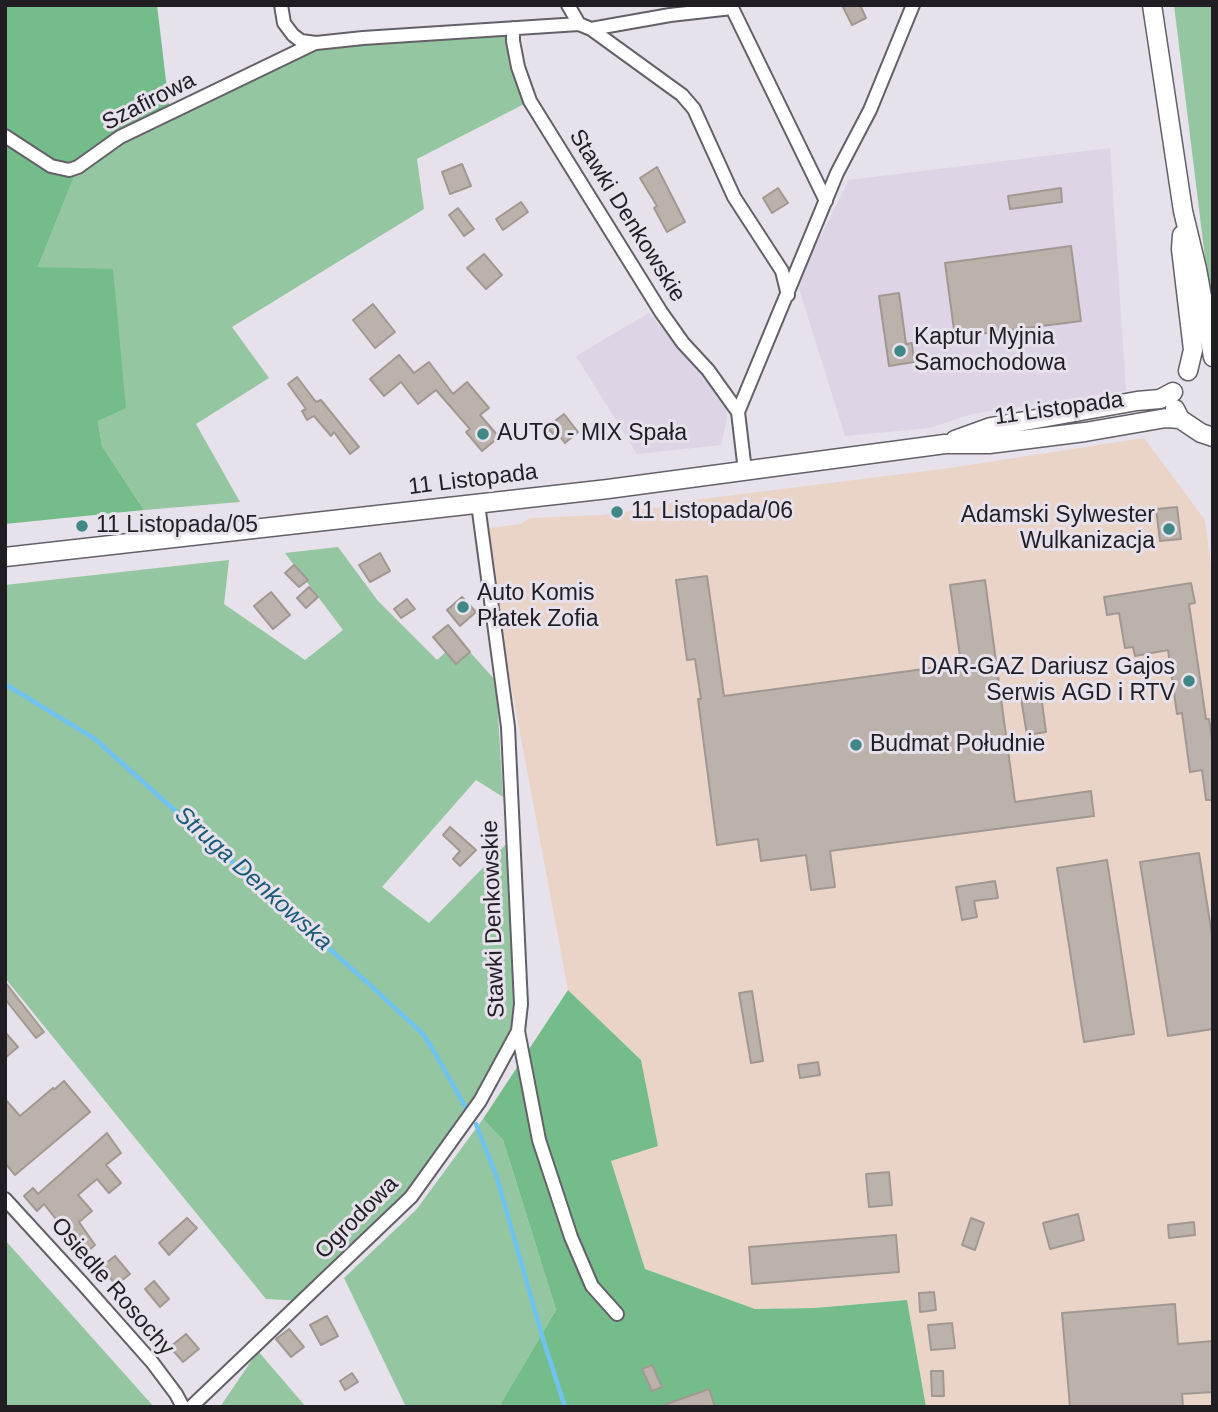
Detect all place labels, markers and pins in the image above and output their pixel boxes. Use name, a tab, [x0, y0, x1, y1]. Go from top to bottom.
place label: Kaptur Myjnia Samochodowa	[914, 324, 1066, 378]
marker: Kaptur Myjnia Samochodowa	[892, 343, 908, 359]
place label: AUTO - MIX Spała	[497, 420, 687, 448]
marker: AUTO - MIX Spała	[475, 426, 491, 442]
place label: 11 Listopada/06	[631, 498, 793, 526]
place label: Adamski Sylwester Wulkanizacja	[961, 502, 1155, 556]
marker: 11 Listopada/06	[609, 504, 625, 520]
place label: 11 Listopada/05	[96, 512, 258, 540]
marker: 11 Listopada/05	[74, 518, 90, 534]
marker: Adamski Sylwester Wulkanizacja	[1161, 521, 1177, 537]
place label: Auto Komis Płatek Zofia	[477, 580, 598, 634]
marker: Auto Komis Płatek Zofia	[455, 599, 471, 615]
place label: DAR-GAZ Dariusz Gajos Serwis AGD i RTV	[921, 654, 1175, 708]
marker: DAR-GAZ Dariusz Gajos Serwis AGD i RTV	[1181, 673, 1197, 689]
place label: Budmat Południe	[870, 731, 1045, 759]
marker: Budmat Południe	[848, 737, 864, 753]

